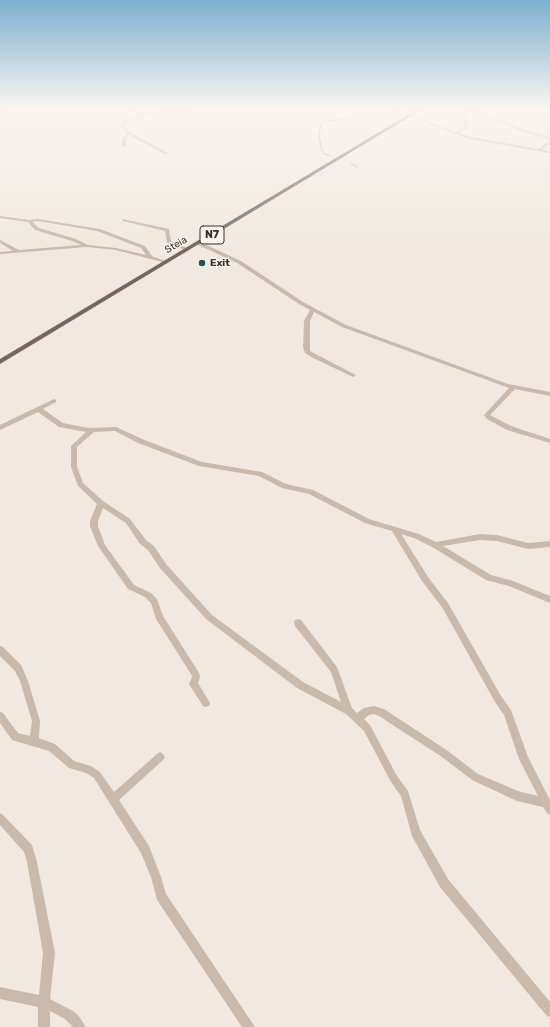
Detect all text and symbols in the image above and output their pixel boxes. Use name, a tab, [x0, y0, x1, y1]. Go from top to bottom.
road number: N7	[200, 226, 224, 244]
street label: Steia	[163, 234, 189, 256]
place label: Exit	[210, 257, 230, 269]
marker: Exit	[197, 258, 207, 268]

